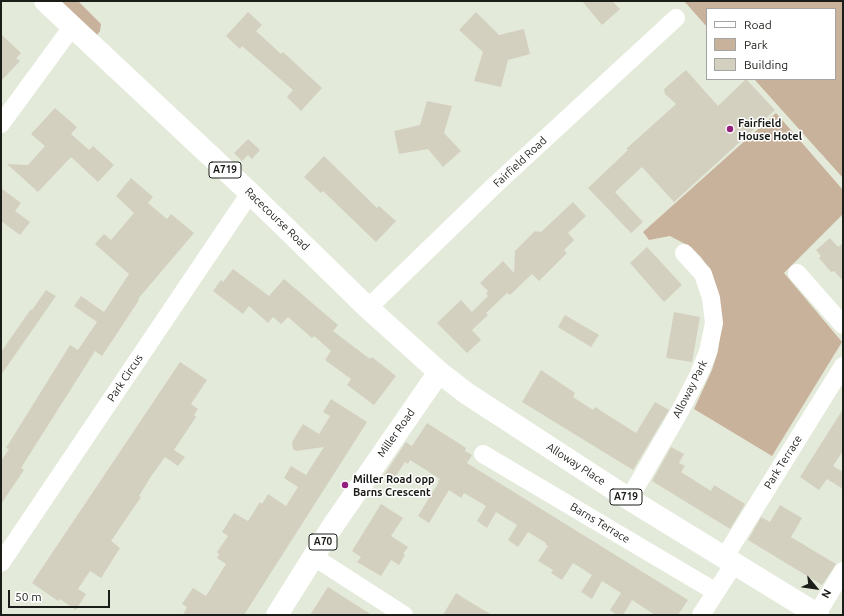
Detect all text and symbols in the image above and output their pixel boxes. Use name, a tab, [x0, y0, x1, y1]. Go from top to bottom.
legend	[706, 8, 836, 80]
text: Road	[744, 18, 772, 31]
text: Park	[744, 38, 768, 51]
text: Building	[744, 58, 788, 71]
place label: Fairfield House Hotel	[738, 116, 802, 142]
marker: Fairfield House Hotel	[725, 124, 735, 134]
street label: Fairfield Road	[491, 134, 549, 190]
road number: A719	[209, 162, 241, 178]
street label: Racecourse Road	[242, 185, 312, 253]
street label: Park Circus	[104, 352, 146, 404]
street label: Alloway Park	[670, 358, 710, 420]
street label: Miller Road	[375, 406, 417, 460]
street label: Park Terrace	[761, 433, 805, 491]
street label: Alloway Place	[544, 440, 608, 488]
place label: Miller Road opp Barns Crescent	[353, 472, 435, 498]
marker: Miller Road opp Barns Crescent	[340, 480, 350, 490]
road number: A719	[610, 489, 642, 505]
street label: Barns Terrace	[568, 500, 632, 546]
road number: A70	[309, 534, 337, 550]
north arrow	[796, 568, 836, 608]
scale bar	[10, 582, 112, 608]
text: N	[819, 587, 834, 600]
text: 50 m	[15, 590, 42, 603]

